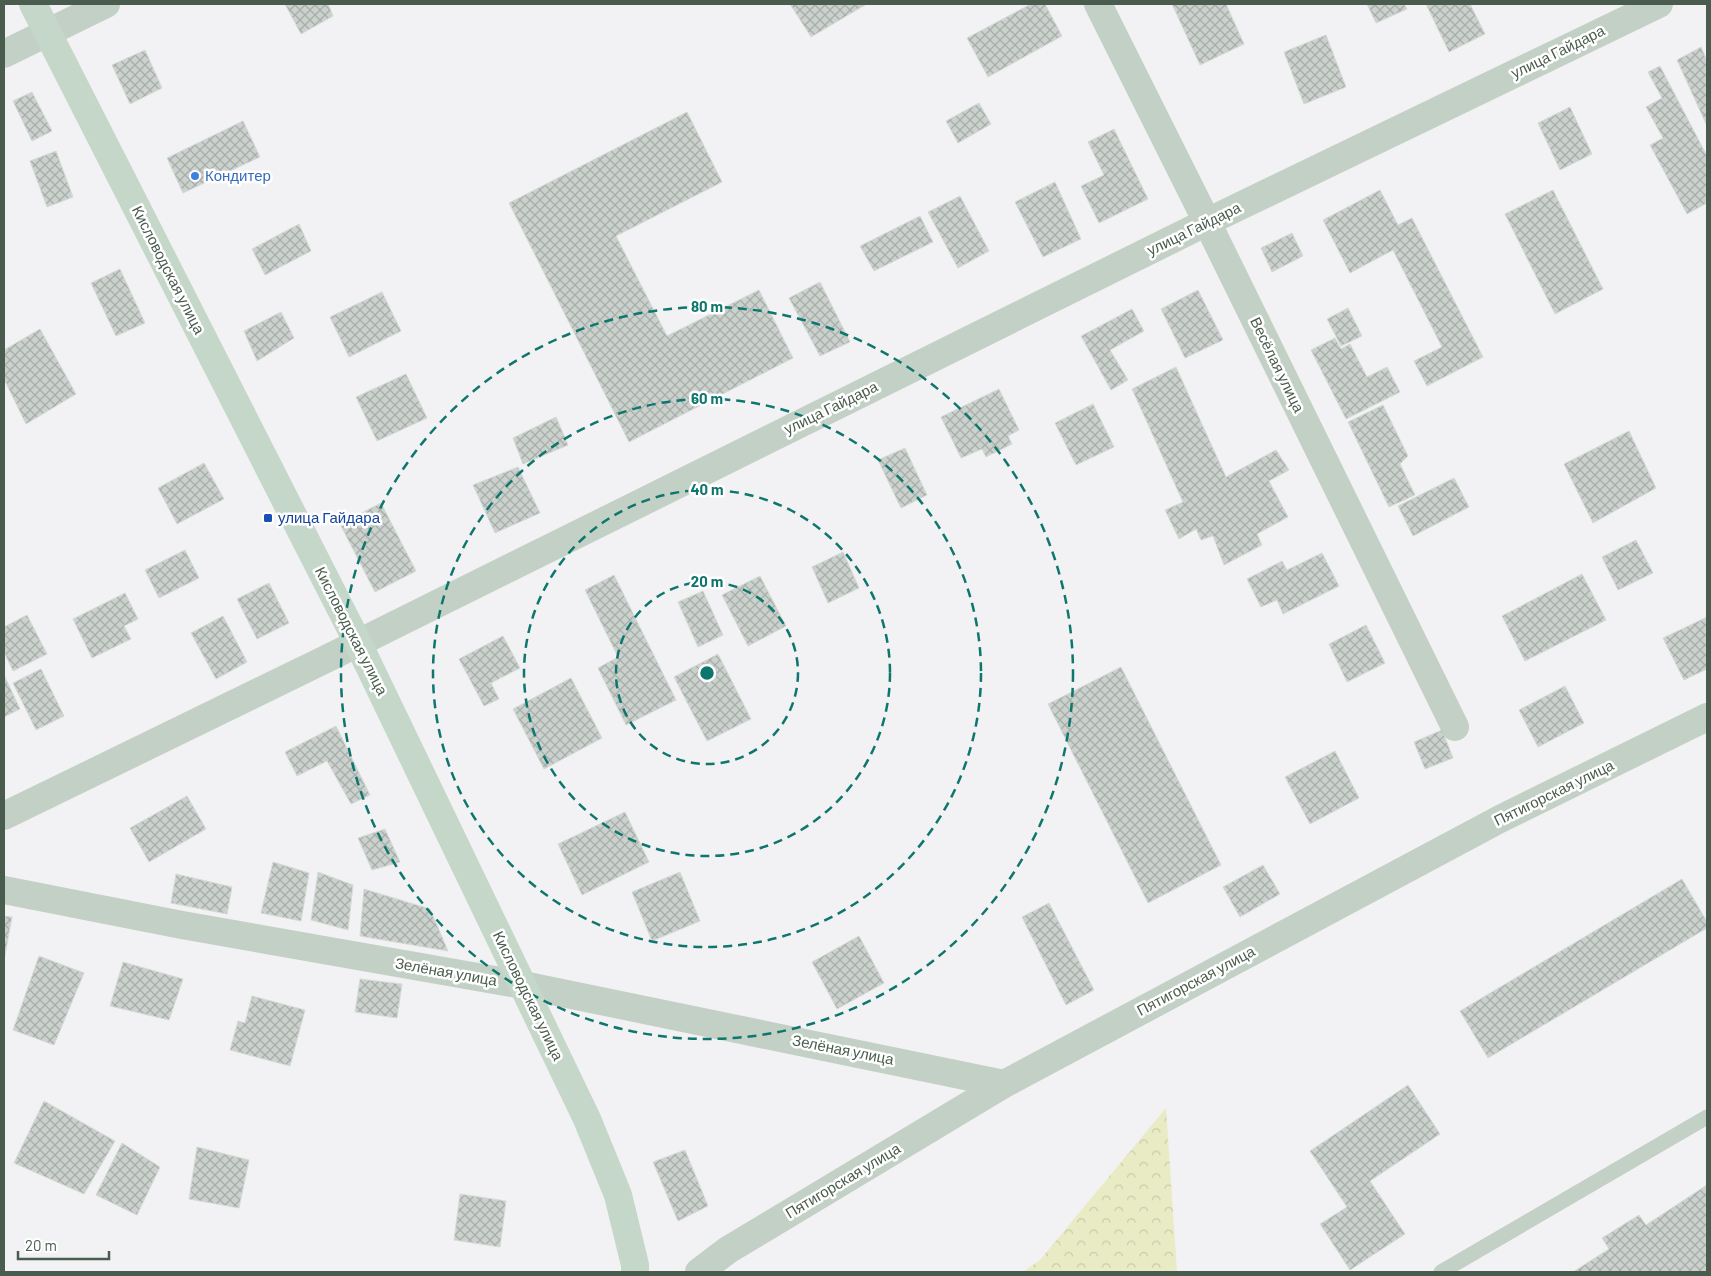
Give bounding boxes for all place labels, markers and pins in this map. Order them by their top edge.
place label: Кондитер [205,166,271,184]
marker: Кондитер [189,170,201,182]
place label: улица Гайдара [278,508,381,526]
marker: улица Гайдара [262,512,274,524]
centre of rings [698,664,716,682]

